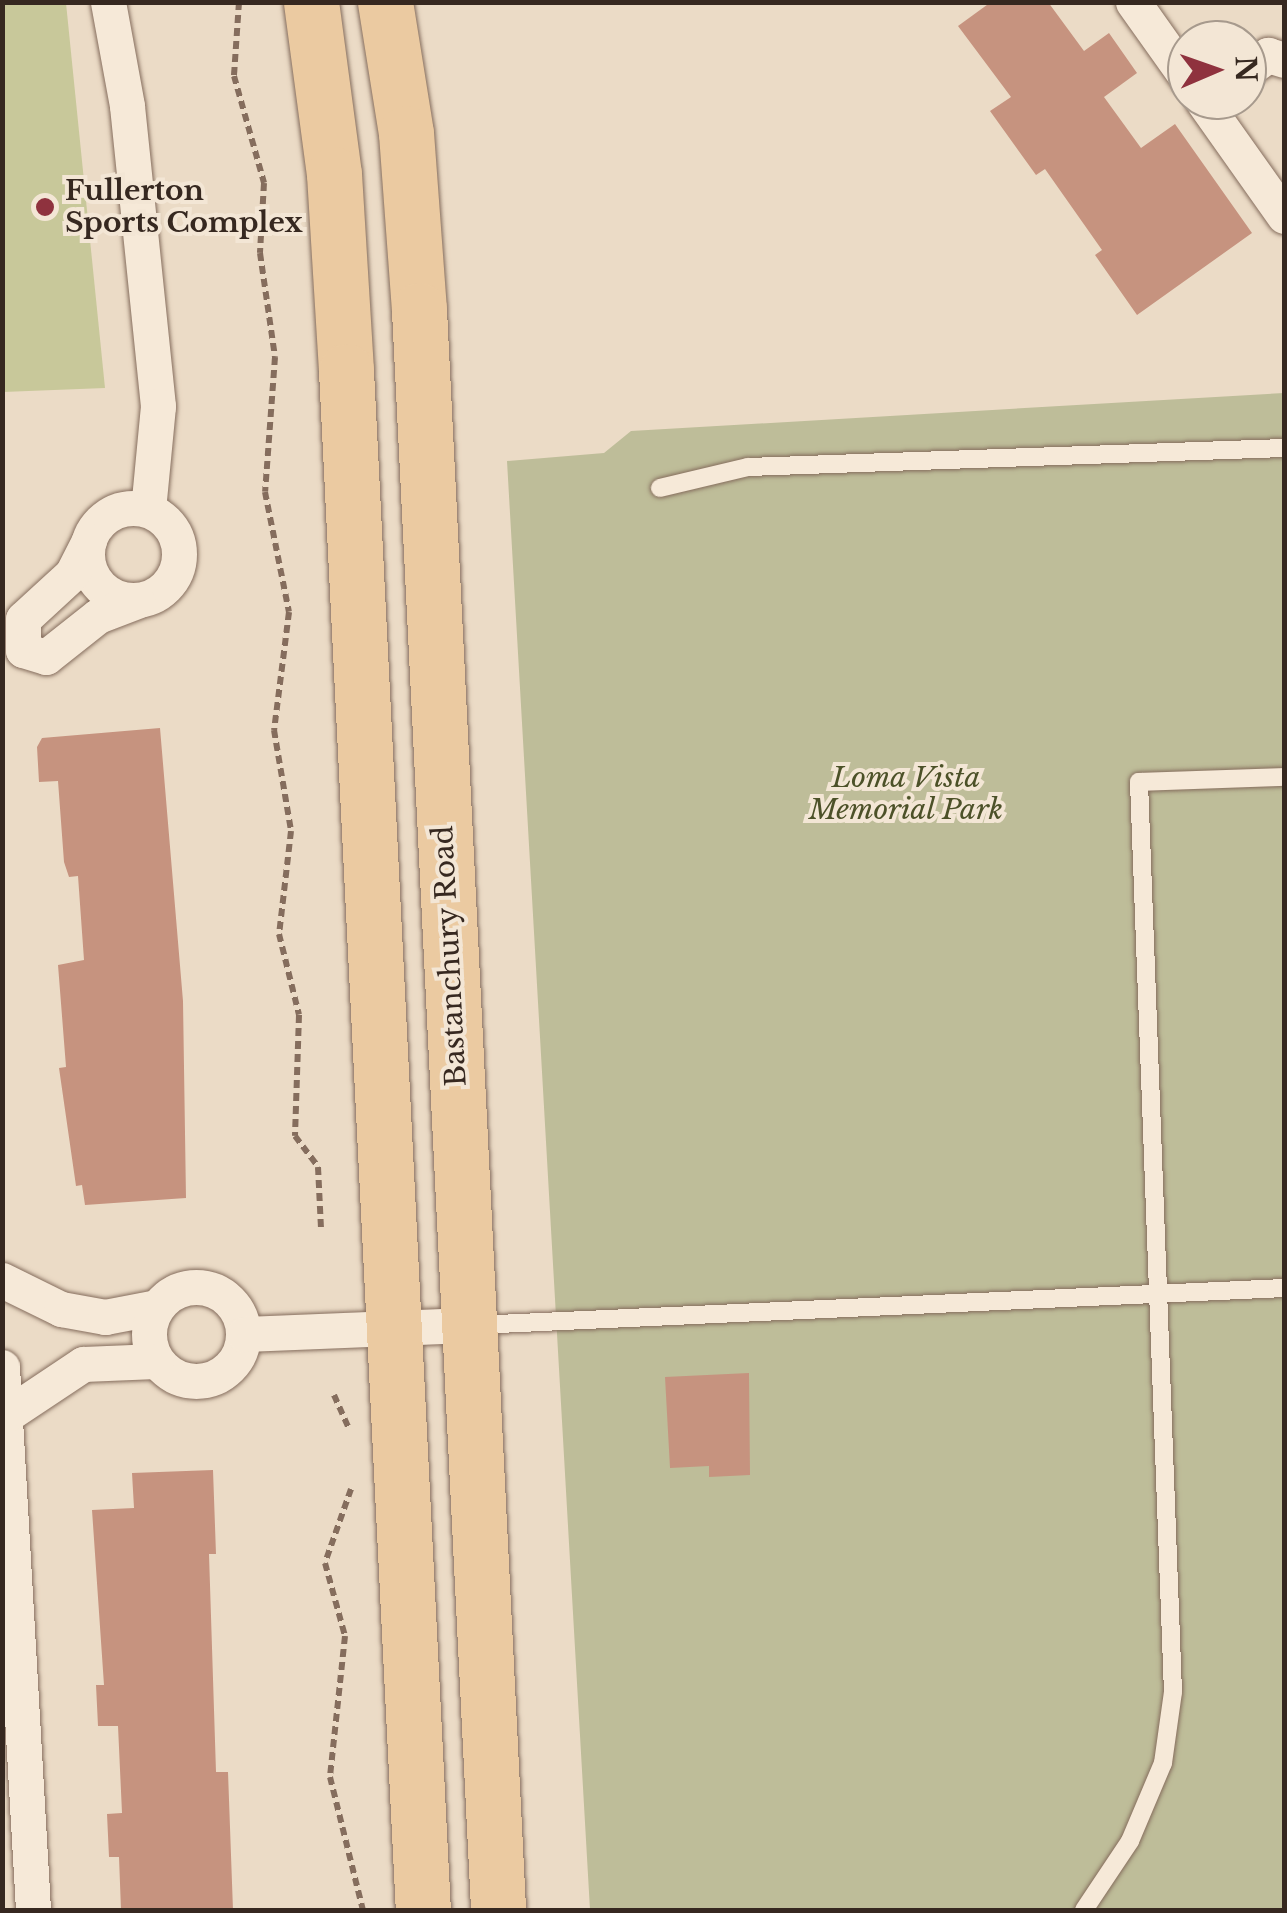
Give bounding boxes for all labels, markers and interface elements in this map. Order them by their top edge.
north arrow [1167,20,1267,120]
text: N [1228,55,1263,83]
place label: Fullerton Sports Complex [65,174,303,240]
marker: Fullerton Sports Complex [34,196,56,218]
park label: Loma Vista Memorial Park [808,761,1004,827]
street label: Bastanchury Road [426,824,474,1088]

